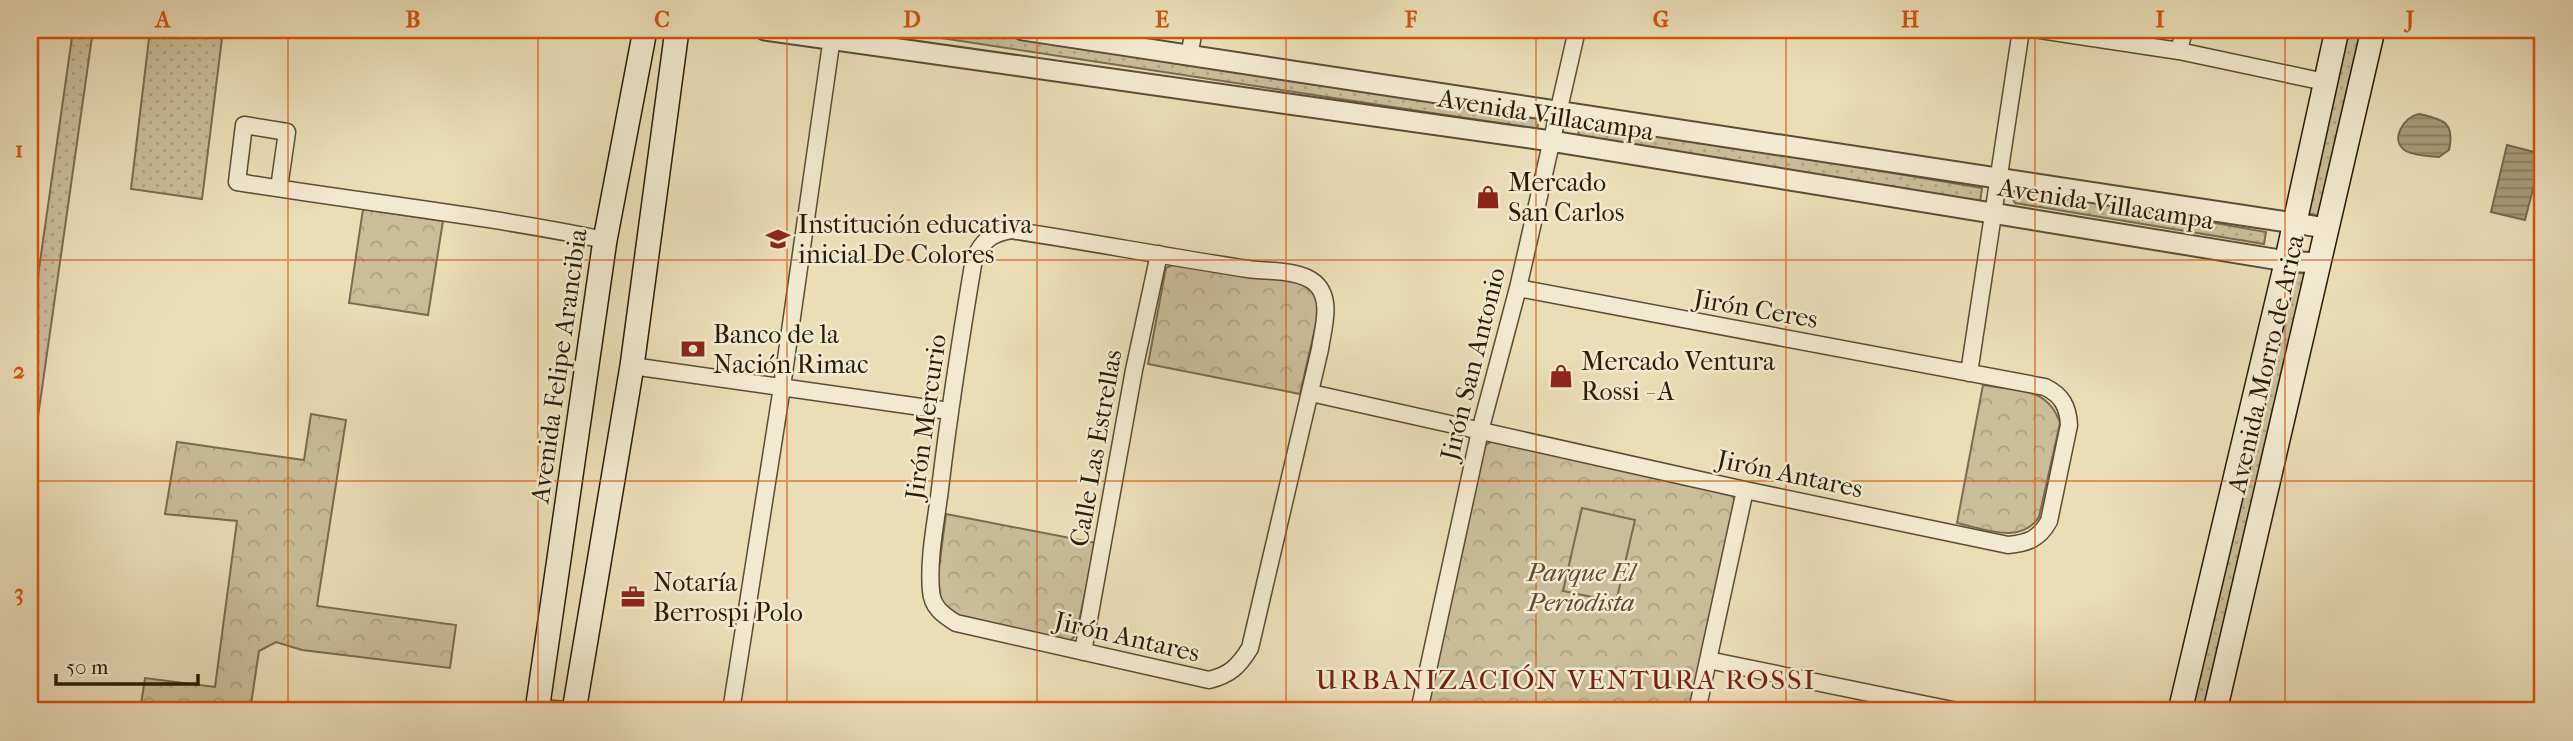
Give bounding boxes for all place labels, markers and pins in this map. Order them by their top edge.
place label: Mercado San Carlos [1508,167,1624,228]
shop icon: Mercado San Carlos [1474,183,1502,211]
place label: Institución educativa inicial De Colores [798,209,1033,270]
school or university icon: Institución educativa inicial De Colores [764,225,792,253]
place label: Banco de la Nación Rimac [713,319,868,380]
bank icon: Banco de la Nación Rimac [679,335,707,363]
place label: Mercado Ventura Rossi - A [1581,346,1776,407]
shop icon: Mercado Ventura Rossi - A [1547,362,1575,390]
place label: Notaría Berrospi Polo [653,567,803,628]
office icon: Notaría Berrospi Polo [619,583,647,611]

